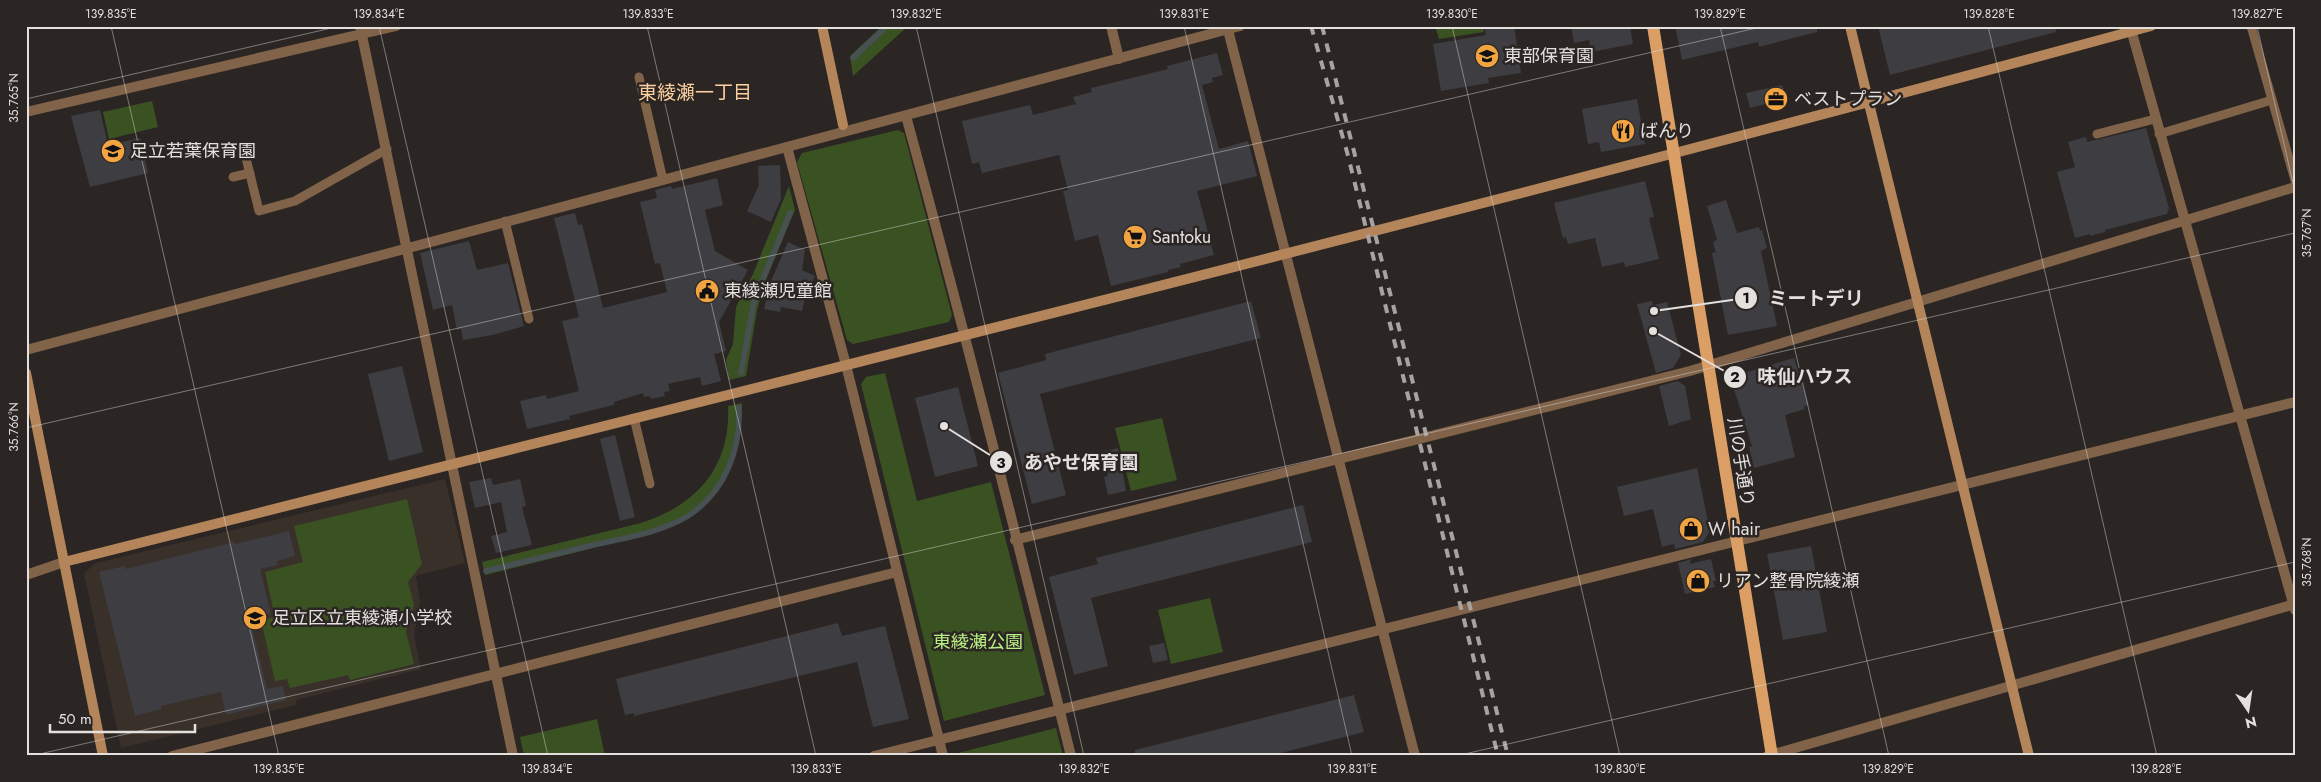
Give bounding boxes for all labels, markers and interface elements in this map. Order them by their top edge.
text: 139.835°E [85,5,137,23]
text: 139.834°E [353,5,405,23]
text: 139.833°E [622,5,674,23]
text: 139.832°E [890,5,942,23]
text: 139.831°E [1159,5,1209,23]
text: 139.830°E [1426,5,1478,23]
text: 139.829°E [1694,5,1746,23]
text: 139.828°E [1963,5,2015,23]
text: 139.827°E [2231,5,2283,23]
school or university icon: 東部保育園 [1474,43,1500,69]
place label: 東部保育園 [1504,43,1594,69]
text: 35.765°N [5,73,23,123]
district label: 東綾瀬一丁目 [638,79,752,106]
office icon: ベストプラン [1763,86,1789,112]
place label: ベストプラン [1794,86,1902,112]
restaurant icon: ばんり [1610,118,1636,144]
place label: ばんり [1640,118,1694,144]
school or university icon: 足立若葉保育園 [100,138,126,164]
place label: 足立若葉保育園 [130,138,256,164]
text: 35.767°N [2298,208,2316,258]
supermarket icon: Santoku [1122,224,1148,250]
place label: Santoku [1152,224,1211,250]
public building icon: 東綾瀬児童館 [694,278,720,304]
place label: 東綾瀬児童館 [724,278,832,304]
callout: ミートデリ [1734,281,1874,315]
text: ミートデリ [1768,285,1864,312]
text: 1 [1742,287,1750,309]
callout: 味仙ハウス [1723,360,1863,394]
text: 味仙ハウス [1757,363,1853,390]
text: 2 [1730,366,1740,388]
text: 35.766°N [5,402,23,452]
street label: 川の手通り [1721,416,1761,508]
callout: あやせ保育園 [989,445,1148,479]
text: あやせ保育園 [1024,449,1138,476]
text: 3 [996,452,1006,474]
shop icon: W hair [1678,516,1704,542]
place label: W hair [1708,516,1761,542]
text: 35.768°N [2298,537,2316,587]
shop icon: リアン整骨院綾瀬 [1685,568,1711,594]
place label: リアン整骨院綾瀬 [1716,568,1859,594]
school or university icon: 足立区立東綾瀬小学校 [242,605,268,631]
place label: 足立区立東綾瀬小学校 [272,605,452,631]
park label: 東綾瀬公園 [933,629,1023,655]
north arrow [2224,684,2274,734]
scale bar [50,702,195,734]
text: 50 m [58,708,92,730]
text: N [2243,712,2259,734]
text: 139.835°E [253,760,305,778]
text: 139.834°E [521,760,573,778]
text: 139.833°E [790,760,842,778]
text: 139.832°E [1058,760,1110,778]
text: 139.831°E [1327,760,1377,778]
text: 139.830°E [1594,760,1646,778]
text: 139.829°E [1862,760,1914,778]
text: 139.828°E [2130,760,2182,778]

